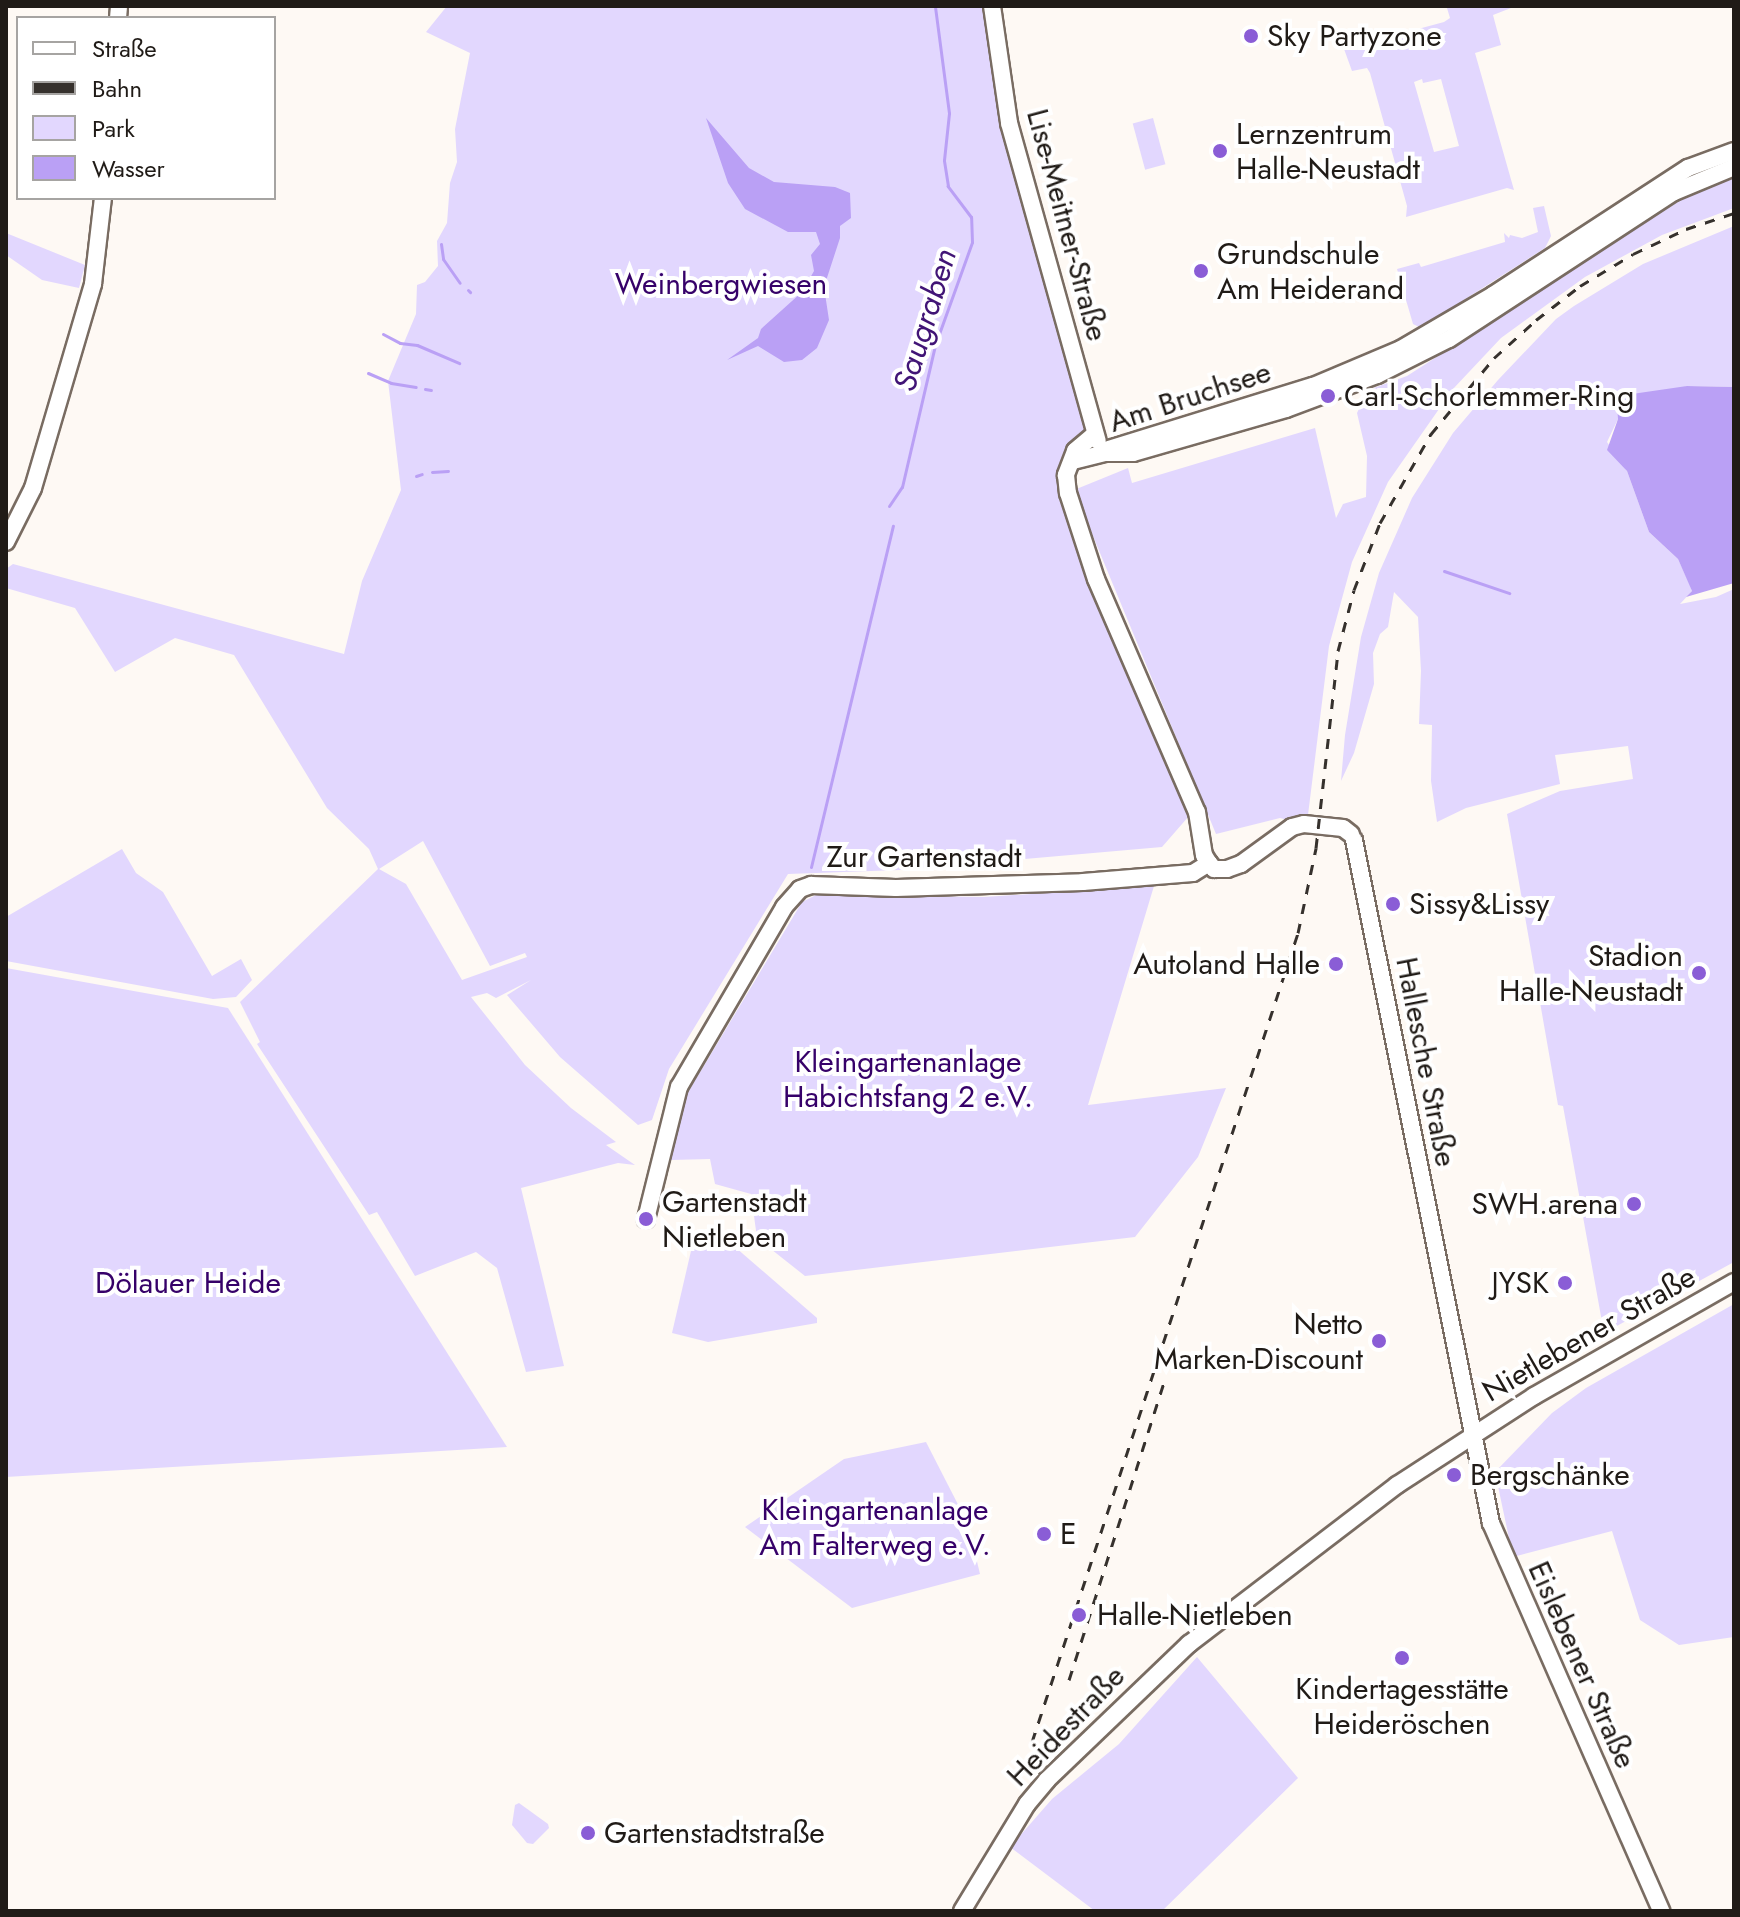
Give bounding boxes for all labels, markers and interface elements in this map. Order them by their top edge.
legend [16,16,276,200]
place label: Sky Partyzone [1267,18,1442,54]
marker: Sky Partyzone [1242,27,1260,45]
text: Straße [92,31,157,66]
text: Bahn [92,71,142,106]
street label: Lise-Meitner-Straße [1019,105,1115,345]
text: Park [92,111,135,146]
place label: Lernzentrum Halle-Neustadt [1236,116,1420,186]
marker: Lernzentrum Halle-Neustadt [1211,142,1229,160]
text: Wasser [92,151,165,186]
place label: Grundschule Am Heiderand [1217,236,1404,306]
water label: Saugraben [885,244,965,396]
marker: Grundschule Am Heiderand [1192,262,1210,280]
park label: Weinbergwiesen [615,266,827,302]
street label: Am Bruchsee [1105,354,1275,440]
place label: Carl-Schorlemmer-Ring [1344,378,1634,414]
marker: Carl-Schorlemmer-Ring [1319,387,1337,405]
street label: Zur Gartenstadt [827,839,1021,875]
place label: Sissy&Lissy [1409,886,1549,922]
marker: Sissy&Lissy [1384,895,1402,913]
place label: Stadion Halle-Neustadt [1499,938,1683,1008]
place label: Autoland Halle [1133,946,1320,982]
street label: Hallesche Straße [1388,954,1464,1170]
marker: Autoland Halle [1327,955,1345,973]
marker: Stadion Halle-Neustadt [1690,964,1708,982]
park label: Kleingartenanlage Habichtsfang 2 e.V. [783,1044,1033,1114]
place label: Gartenstadt Nietleben [662,1184,806,1254]
place label: SWH.arena [1472,1186,1618,1222]
marker: SWH.arena [1625,1195,1643,1213]
marker: Gartenstadt Nietleben [637,1210,655,1228]
street label: Nietlebener Straße [1476,1258,1702,1410]
park label: Dölauer Heide [95,1265,281,1301]
place label: JYSK [1492,1265,1549,1301]
marker: JYSK [1556,1274,1574,1292]
place label: Netto Marken-Discount [1154,1306,1363,1376]
marker: Netto Marken-Discount [1370,1332,1388,1350]
place label: Bergschänke [1470,1457,1630,1493]
marker: Bergschänke [1445,1466,1463,1484]
park label: Kleingartenanlage Am Falterweg e.V. [759,1492,991,1562]
place label: E [1060,1516,1076,1552]
marker: E [1035,1525,1053,1543]
street label: Eislebener Straße [1520,1556,1644,1774]
place label: Halle-Nietleben [1097,1597,1293,1633]
marker: Halle-Nietleben [1068,1604,1090,1626]
marker: Kindertagesstätte Heideröschen [1393,1649,1411,1667]
street label: Heidestraße [1000,1658,1132,1794]
place label: Kindertagesstätte Heideröschen [1295,1671,1509,1742]
place label: Gartenstadtstraße [604,1815,825,1851]
marker: Gartenstadtstraße [579,1824,597,1842]

